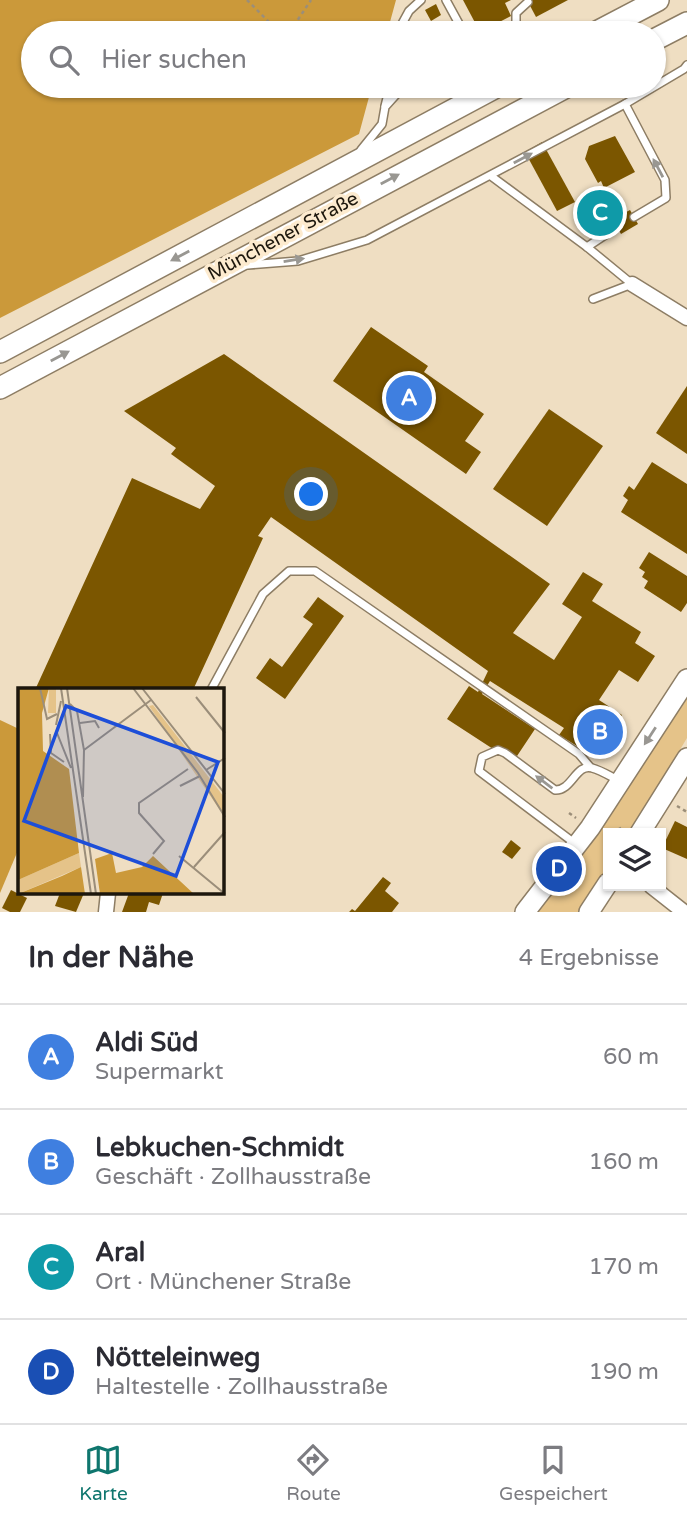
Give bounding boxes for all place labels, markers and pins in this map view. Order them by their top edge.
pin: C [577,187,623,239]
pin: A [386,372,432,424]
pin: B [577,706,623,758]
pin: D [536,843,582,895]

